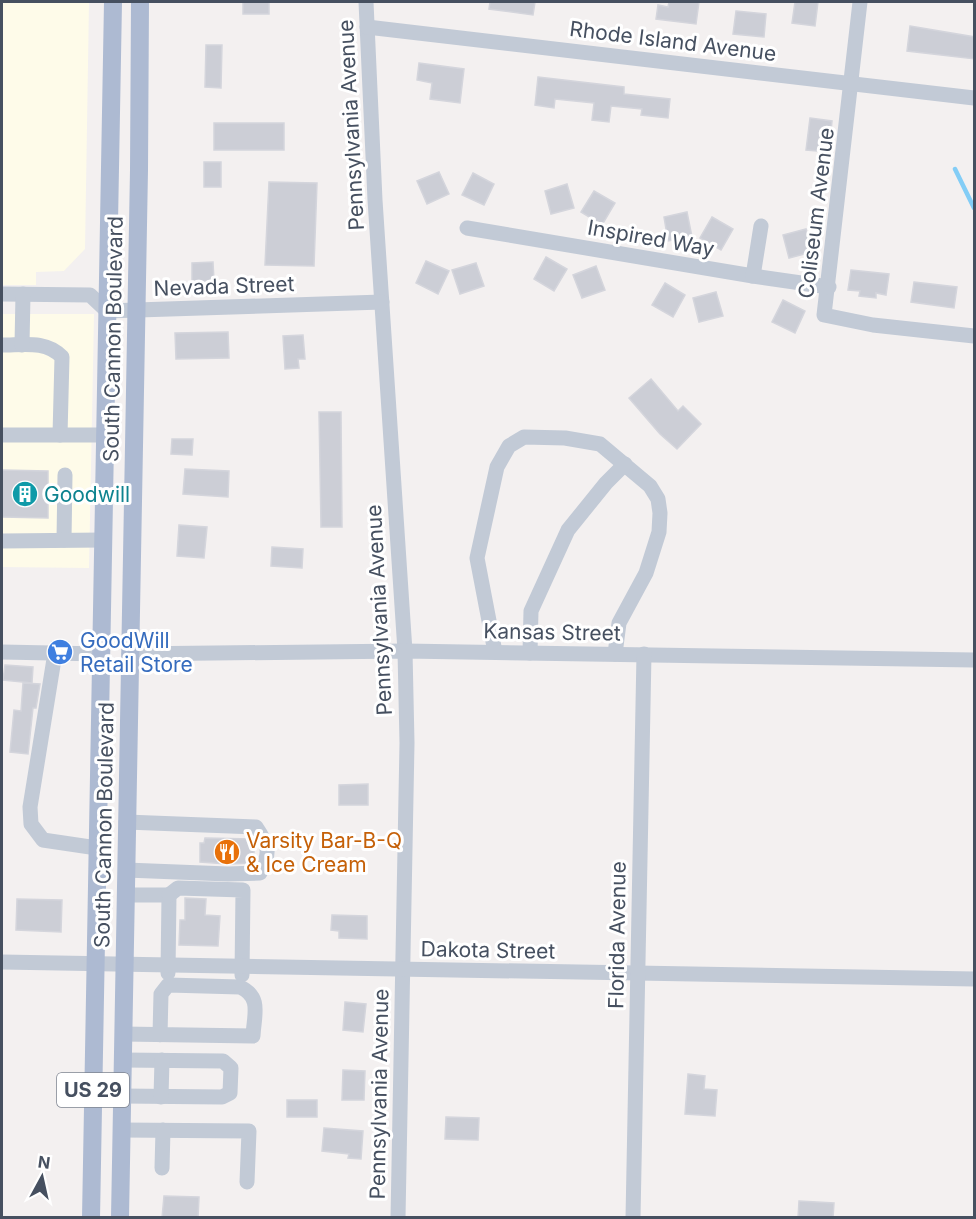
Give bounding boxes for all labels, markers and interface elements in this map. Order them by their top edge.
street label: Rhode Island Avenue [568,16,778,66]
street label: Pennsylvania Avenue [333,19,369,231]
street label: Coliseum Avenue [793,126,839,300]
street label: Inspired Way [586,215,717,262]
street label: South Cannon Boulevard [98,216,128,462]
street label: Nevada Street [153,271,295,301]
building icon: Goodwill [10,479,40,509]
place label: Goodwill [44,482,130,507]
street label: Pennsylvania Avenue [361,504,397,716]
street label: Kansas Street [483,618,621,646]
place label: GoodWill Retail Store [80,628,193,677]
supermarket icon: GoodWill Retail Store [45,637,75,667]
street label: South Cannon Boulevard [89,702,119,948]
place label: Varsity Bar-B-Q & Ice Cream [246,828,402,877]
restaurant icon: Varsity Bar-B-Q & Ice Cream [212,837,242,867]
street label: Florida Avenue [603,861,631,1009]
street label: Dakota Street [421,936,556,964]
street label: Pennsylvania Avenue [365,988,393,1200]
road number: US 29 [57,1073,129,1107]
north arrow [12,1147,72,1207]
text: N [37,1151,52,1173]

